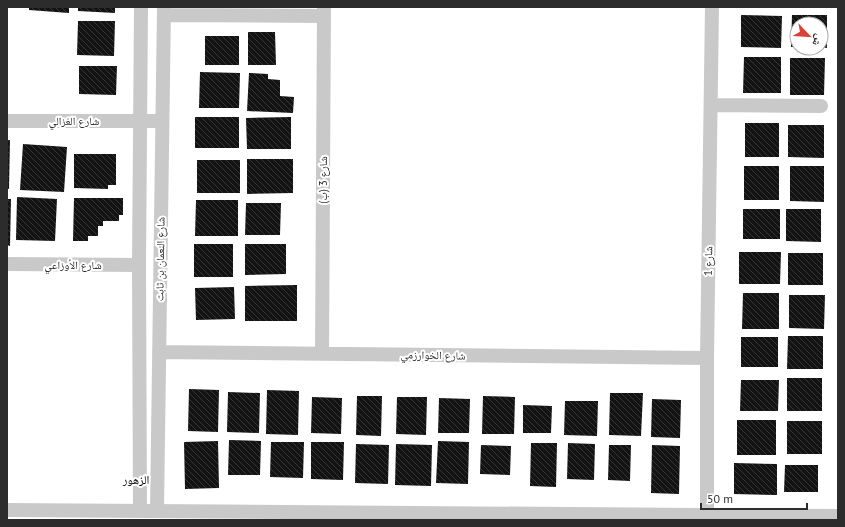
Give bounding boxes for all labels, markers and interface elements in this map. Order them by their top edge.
north arrow [789,16,829,56]
text: ش [808,32,827,49]
street label: شارع الغزالي [49,114,99,130]
street label: شارع 3 (ب) [316,156,330,204]
street label: شارع النعمان بن ثابت [152,217,168,301]
street label: شارع 1 [701,246,715,276]
street label: شارع الأوزاعي [44,258,102,274]
street label: شارع الخوارزمي [400,347,466,364]
district label: الزهور [122,472,149,487]
scale bar [701,485,807,511]
text: 50 m [707,491,733,506]

